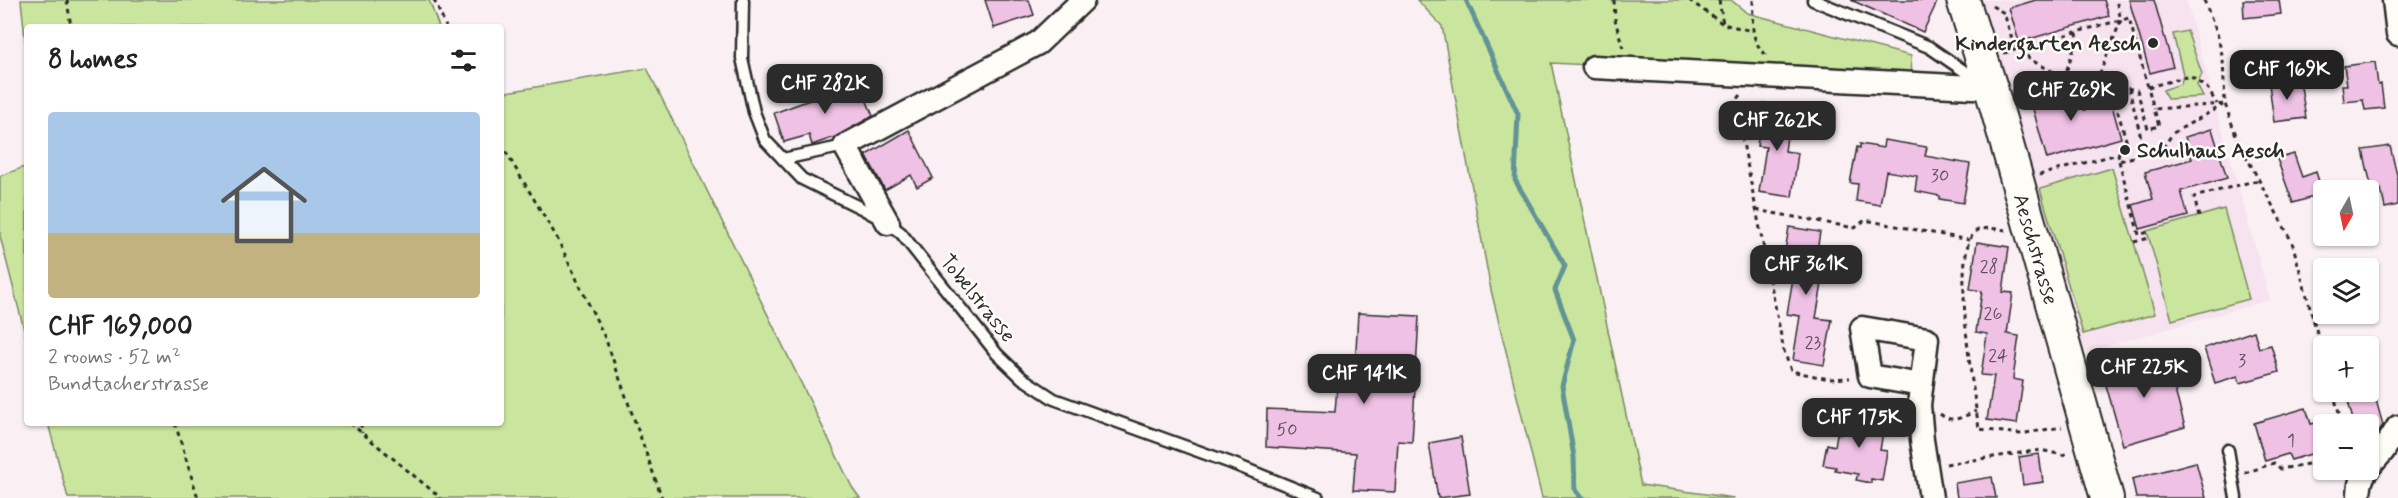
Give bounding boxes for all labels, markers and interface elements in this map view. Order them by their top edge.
place label: Kindergarten Aesch [1955,30,2141,60]
marker: Kindergarten Aesch [2146,36,2160,50]
text: 8 homes [48,43,138,77]
icon: filters [447,44,480,77]
pin: CHF 169K [2225,50,2349,101]
text: CHF 169K [2244,56,2330,83]
pin: CHF 282K [763,64,887,115]
text: CHF 282K [781,70,869,97]
pin: CHF 269K [2009,71,2133,122]
text: CHF 269K [2027,77,2115,104]
pin: CHF 262K [1715,101,1839,152]
text: CHF 262K [1733,107,1821,134]
place label: Schulhaus Aesch [2137,137,2285,165]
marker: Schulhaus Aesch [2118,143,2132,157]
icon: home [210,151,318,259]
house number: 30 [1931,164,1949,188]
north arrow [2313,180,2379,246]
map controls [2313,180,2379,480]
street label: Aeschstrasse [2006,190,2064,308]
pin: CHF 361K [1744,245,1868,296]
street label: Tobelstrasse [933,249,1021,349]
text: CHF 361K [1764,251,1848,278]
house number: 28 [1980,255,1998,279]
button: layers [2313,258,2379,324]
house number: 26 [1984,302,2002,326]
text: CHF 169,000 [48,310,193,344]
house number: 23 [1805,331,1822,355]
button: + [2313,336,2379,402]
text: 2 rooms · 52 m² [48,344,181,371]
house number: 24 [1988,344,2008,368]
pin: CHF 225K [2082,348,2206,399]
house number: 3 [2238,349,2246,373]
pin: CHF 141K [1302,354,1426,405]
text: CHF 225K [2100,354,2188,381]
text: CHF 141K [1322,360,1406,387]
text: Bundtacherstrasse [48,371,209,398]
pin: CHF 175K [1797,398,1921,449]
text: CHF 175K [1816,404,1902,431]
button: − [2313,414,2379,480]
house number: 50 [1276,418,1298,442]
house number: 1 [2287,429,2295,453]

